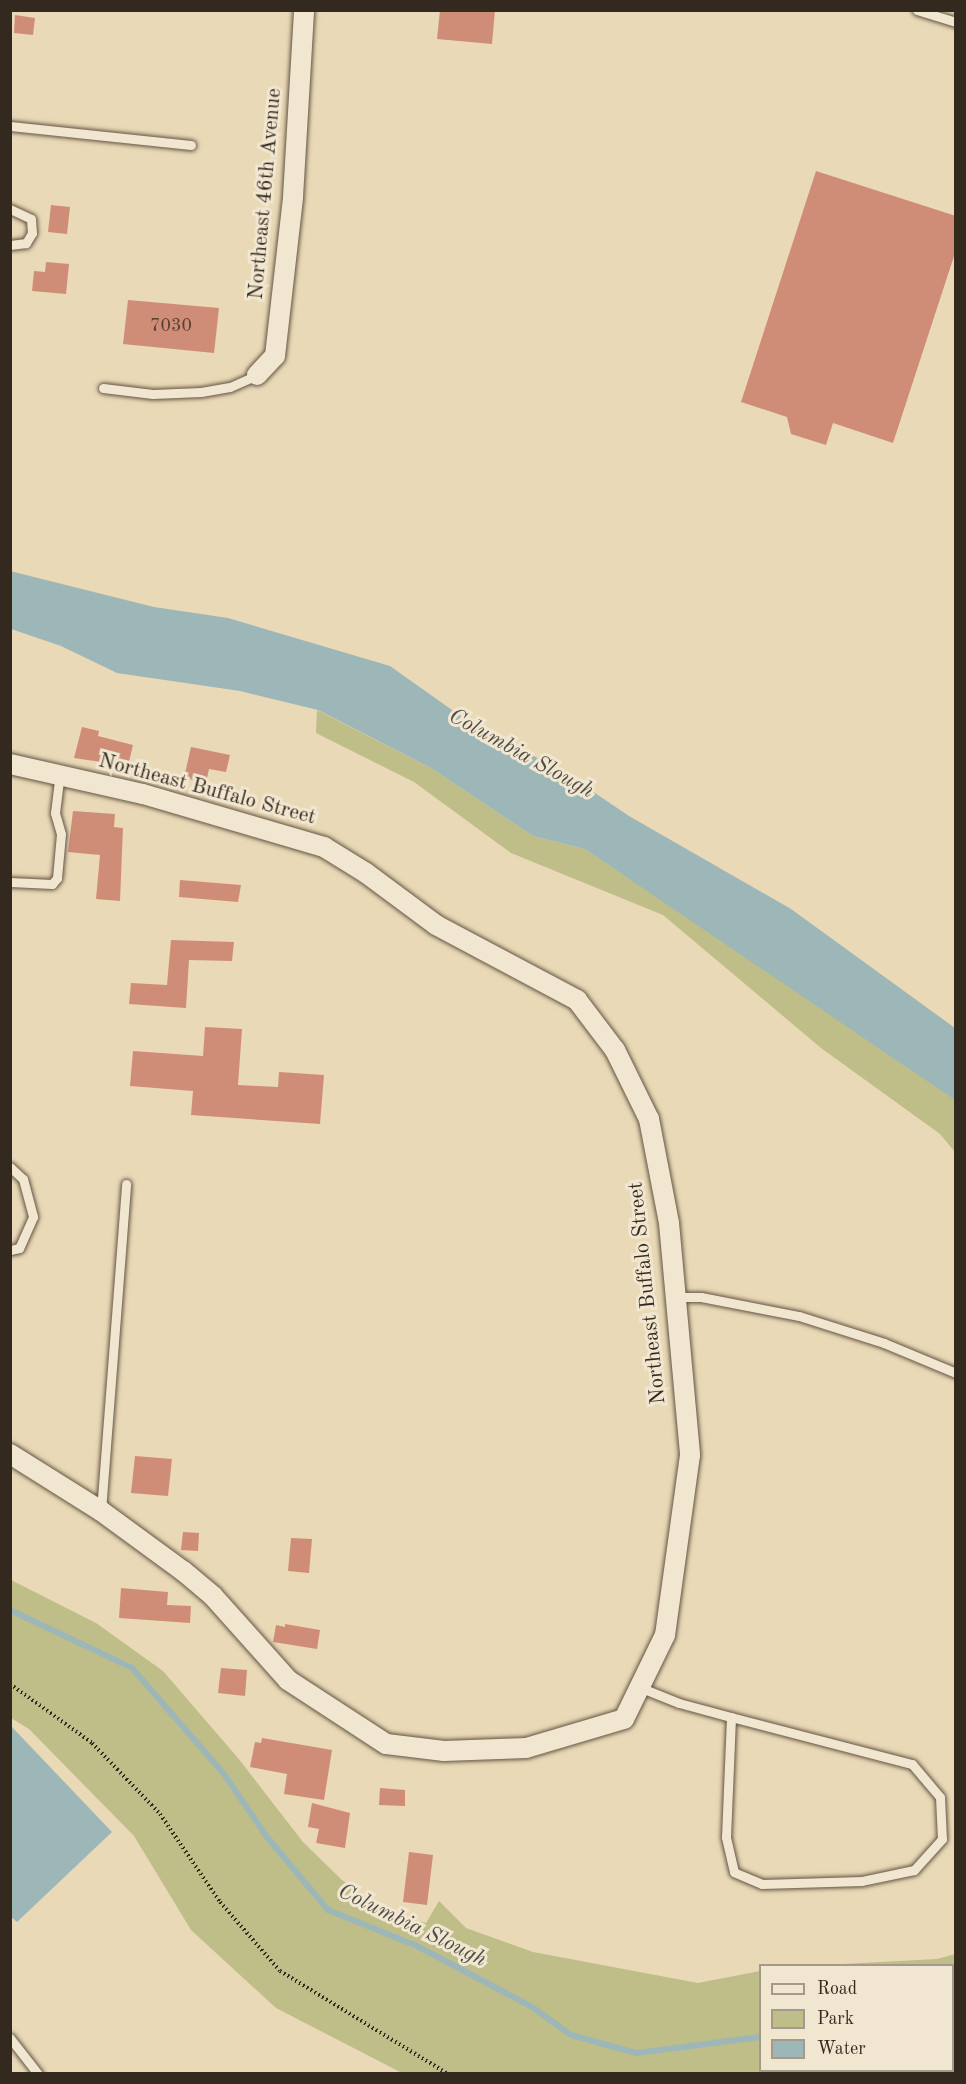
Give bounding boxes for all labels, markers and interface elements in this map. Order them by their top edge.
street label: Northeast 46th Avenue [244,87,288,301]
house number: 7030 [150,315,192,337]
water label: Columbia Slough [444,703,598,805]
street label: Northeast Buffalo Street [96,749,318,831]
street label: Northeast Buffalo Street [624,1180,672,1406]
water label: Columbia Slough [333,1879,491,1973]
legend [759,1964,954,2072]
text: Road [817,1980,857,1998]
text: Park [817,2010,854,2028]
text: Water [817,2040,866,2058]

